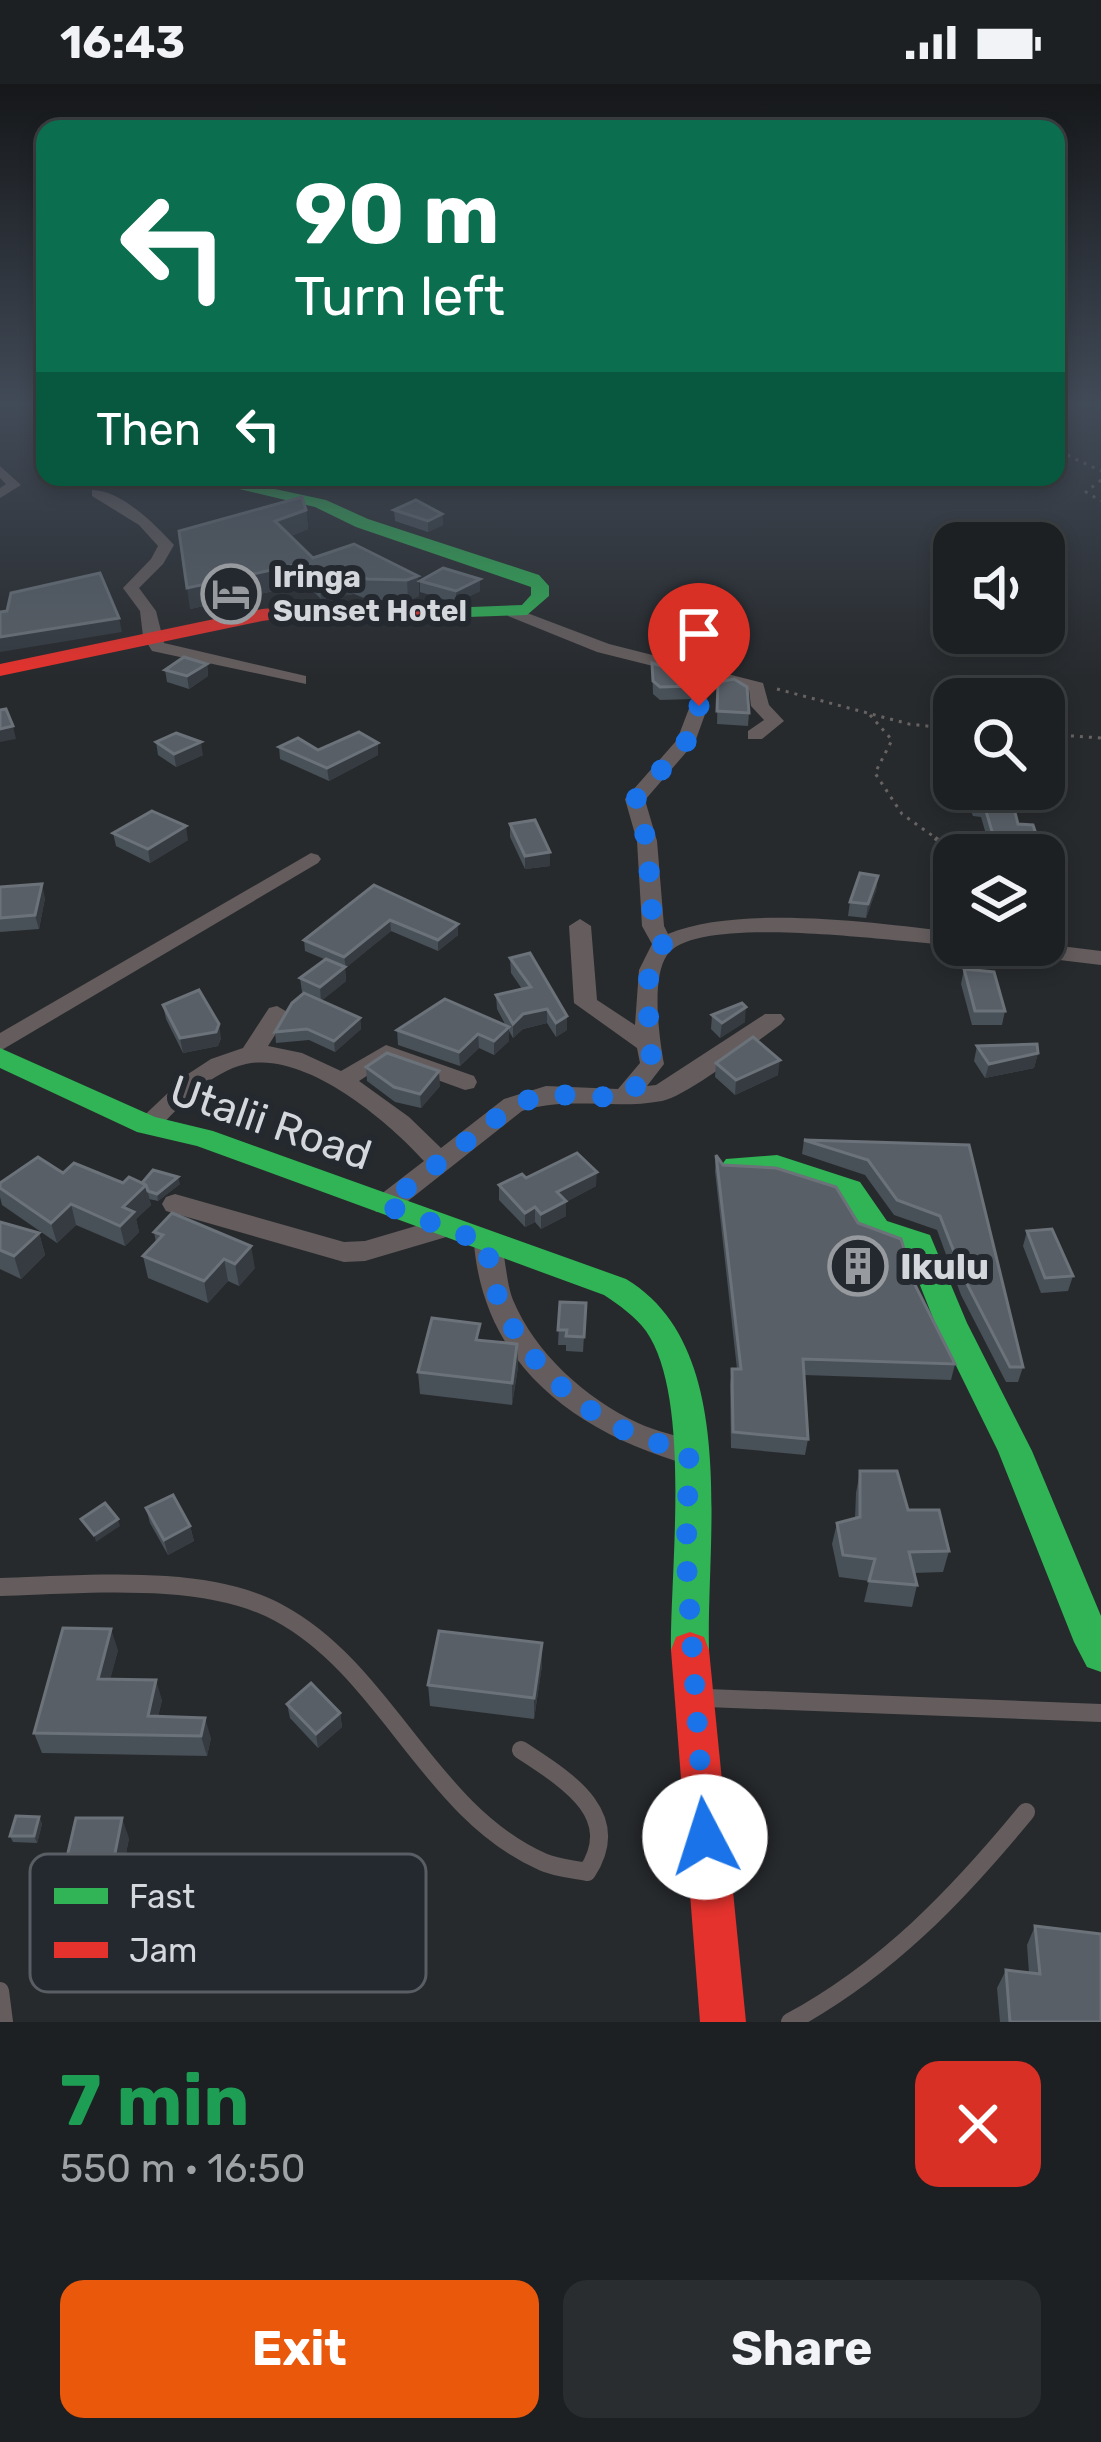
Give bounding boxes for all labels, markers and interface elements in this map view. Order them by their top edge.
text: 16:43 [60,16,185,69]
text: 90 m [294,164,500,264]
icon: left [96,168,252,324]
text: Turn left [294,265,505,329]
icon: left [225,396,291,462]
text: Then [96,403,201,456]
map controls [933,522,1065,966]
button: sound [933,522,1065,654]
place label: Iringa Sunset Hotel [273,559,467,629]
hotel icon: Iringa Sunset Hotel [200,563,262,625]
pin [648,583,750,706]
icon: arrive [666,601,732,667]
button: search [933,678,1065,810]
button: layers [933,834,1065,966]
street label: Utalii Road [164,1065,378,1181]
building icon: Ikulu [827,1235,889,1297]
place label: Ikulu [900,1245,989,1288]
position arrow [642,1774,768,1900]
legend [30,1854,426,1992]
text: Fast [129,1877,195,1916]
text: Jam [129,1931,197,1970]
text: 7 min [60,2058,249,2143]
button: close [915,2061,1041,2187]
text: 550 m · 16:50 [60,2146,305,2192]
button: Exit [60,2280,539,2418]
button: Share [563,2280,1041,2418]

